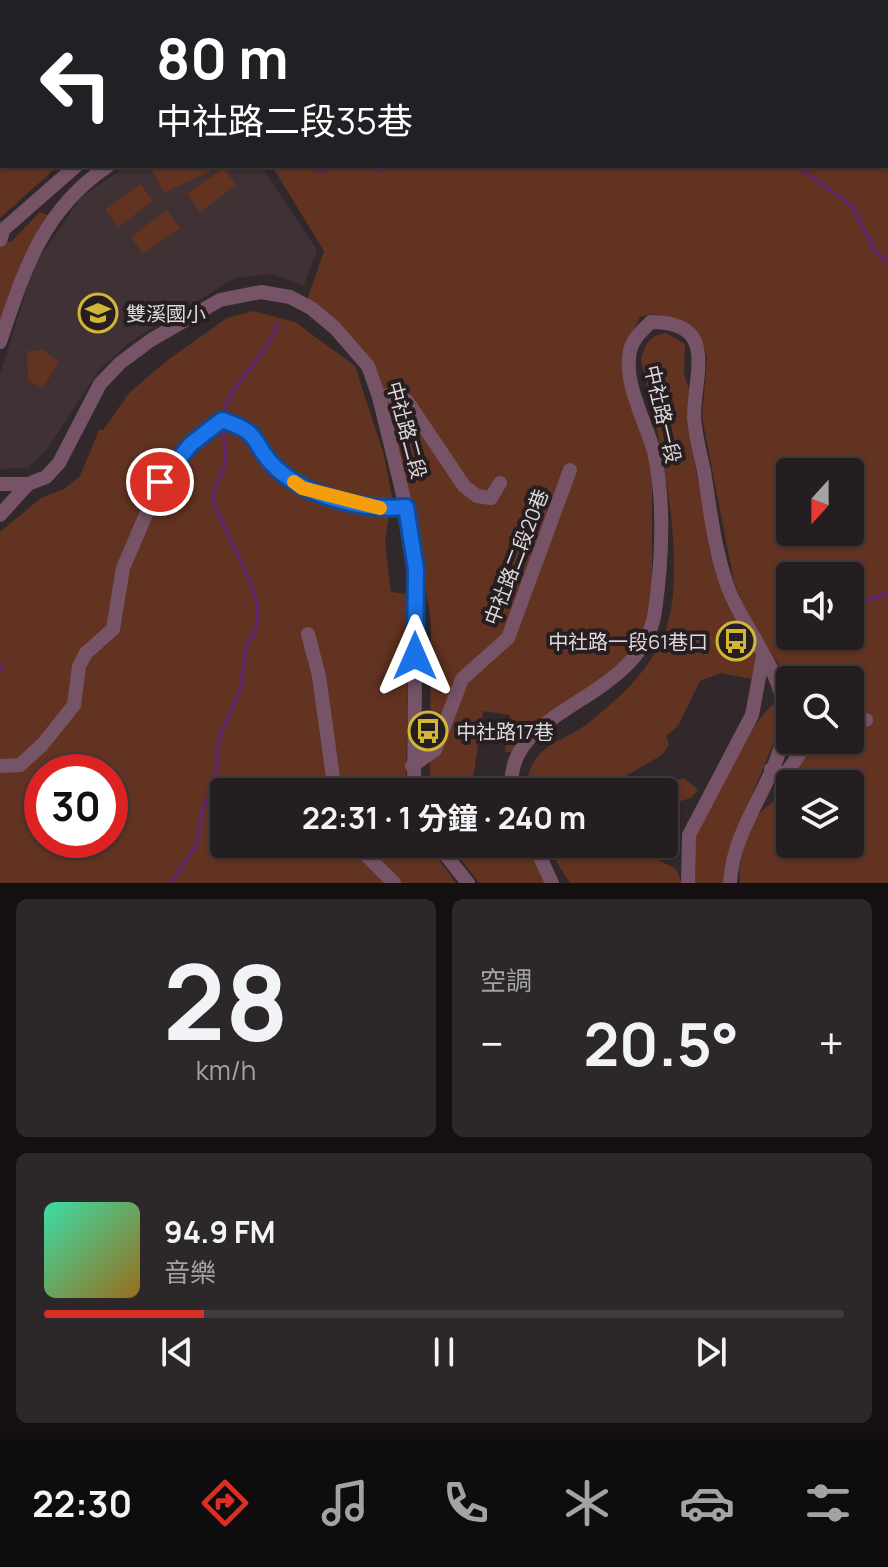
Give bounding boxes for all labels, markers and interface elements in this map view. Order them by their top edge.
text: 80 m [156,19,289,96]
icon: left [24,32,128,136]
text: 中社路二段35巷 [156,96,413,145]
school or university icon: 雙溪國小 [77,292,119,334]
place label: 雙溪國小 [126,300,206,327]
street label: 中社路一段 [639,362,687,466]
street label: 中社路二段 [381,378,433,482]
pin [126,448,194,516]
north arrow [776,458,864,546]
map controls [776,458,864,858]
icon: arrive [138,460,182,504]
street label: 中社路二段20巷 [478,485,554,629]
button: sound [776,562,864,650]
position arrow [373,614,457,698]
bus stop icon: 中社路一段61巷口 [715,620,757,662]
place label: 中社路一段61巷口 [548,628,708,655]
button: search [776,666,864,754]
bus stop icon: 中社路17巷 [407,710,449,752]
place label: 中社路17巷 [456,718,554,745]
speed limit sign: 30 [24,754,128,858]
button: layers [776,770,864,858]
text: 22:31 · 1 分鐘 · 240 m [302,797,586,838]
text: 28 [163,929,289,1071]
text: 空調 [480,962,532,998]
text: 20.5° [583,1002,739,1084]
text: − [480,1013,504,1073]
text: + [819,1013,844,1073]
text: km/h [196,1052,256,1088]
text: 94.9 FM [164,1211,275,1252]
text: 音樂 [164,1254,216,1290]
icon: previous [155,1330,199,1374]
icon: pause [422,1330,466,1374]
icon: next [689,1330,733,1374]
icon: directions [197,1475,253,1531]
icon: music [317,1475,373,1531]
icon: phone [438,1475,494,1531]
icon: climate [559,1475,615,1531]
icon: car [679,1475,735,1531]
icon: filters [800,1475,856,1531]
text: 22:30 [32,1479,132,1528]

